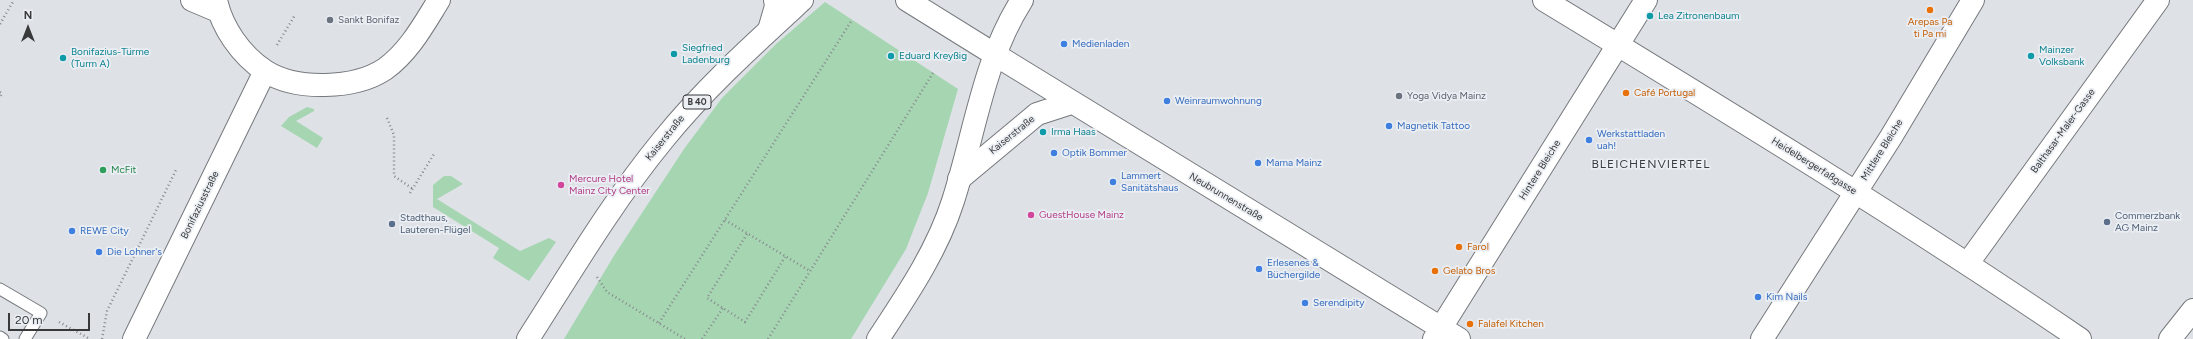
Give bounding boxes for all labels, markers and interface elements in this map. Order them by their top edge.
marker: Arepas Pa ti Pa mi [1925,5,1935,15]
north arrow [8,8,48,48]
text: N [24,9,32,22]
place label: Lea Zitronenbaum [1658,10,1740,22]
marker: Lea Zitronenbaum [1645,11,1655,21]
place label: Sankt Bonifaz [338,14,399,26]
marker: Sankt Bonifaz [325,15,335,25]
place label: Arepas Pa ti Pa mi [1908,16,1952,40]
place label: Medienladen [1072,38,1129,50]
marker: Medienladen [1059,39,1069,49]
place label: Siegfried Ladenburg [682,42,730,66]
place label: Mainzer Volksbank [2039,44,2084,68]
place label: Bonifazius-Türme (Turm A) [71,46,149,70]
marker: Siegfried Ladenburg [669,49,679,59]
place label: Eduard Kreyßig [899,50,967,62]
marker: Eduard Kreyßig [886,51,896,61]
marker: Mainzer Volksbank [2026,51,2036,61]
marker: Bonifazius-Türme (Turm A) [58,53,68,63]
street label: Balthasar-Maler-Gasse [2028,86,2098,176]
place label: Café Portugal [1634,87,1695,99]
marker: Café Portugal [1621,88,1631,98]
place label: Yoga Vidya Mainz [1407,90,1486,102]
marker: Yoga Vidya Mainz [1394,91,1404,101]
road number: B 40 [683,95,711,109]
place label: Weinraumwohnung [1175,95,1262,107]
marker: Weinraumwohnung [1162,96,1172,106]
street label: Kaiserstraße [643,113,687,163]
street label: Kaiserstraße [987,113,1037,157]
street label: Mittlere Bleiche [1858,117,1906,183]
place label: Magnetik Tattoo [1397,120,1470,132]
marker: Magnetik Tattoo [1384,121,1394,131]
place label: Irma Haas [1051,126,1096,138]
marker: Irma Haas [1038,127,1048,137]
place label: Werkstattladen uah! [1597,128,1665,152]
marker: Werkstattladen uah! [1584,135,1594,145]
street label: Heidelbergerfaßgasse [1769,135,1859,197]
street label: Hintere Bleiche [1517,138,1563,202]
place label: Optik Bommer [1062,147,1127,159]
marker: Optik Bommer [1049,148,1059,158]
place label: Mama Mainz [1266,157,1322,169]
district label: BLEICHENVIERTEL [1591,157,1711,171]
marker: Mama Mainz [1253,158,1263,168]
place label: McFit [111,164,136,176]
marker: McFit [98,165,108,175]
street label: Bonifaziusstraße [178,169,222,241]
place label: Lammert Sanitätshaus [1121,170,1178,194]
street label: Neubrunnenstraße [1187,170,1265,224]
place label: Mercure Hotel Mainz City Center [569,173,650,196]
marker: Lammert Sanitätshaus [1108,177,1118,187]
marker: Mercure Hotel Mainz City Center [556,180,566,190]
place label: GuestHouse Mainz [1039,209,1124,221]
marker: GuestHouse Mainz [1026,210,1036,220]
place label: Commerzbank AG Mainz [2115,210,2180,234]
place label: Stadthaus, Lauteren-Flügel [400,212,470,236]
marker: Commerzbank AG Mainz [2102,217,2112,227]
marker: Stadthaus, Lauteren-Flügel [387,219,397,229]
place label: REWE City [80,225,129,237]
marker: REWE City [67,226,77,236]
place label: Farol [1467,241,1489,253]
marker: Farol [1454,242,1464,252]
place label: Die Lohner's [107,246,162,258]
marker: Die Lohner's [94,247,104,257]
place label: Erlesenes & Büchergilde [1267,257,1320,280]
marker: Erlesenes & Büchergilde [1254,264,1264,274]
place label: Gelato Bros [1443,265,1495,277]
marker: Gelato Bros [1430,266,1440,276]
place label: Kim Nails [1766,291,1807,303]
marker: Kim Nails [1753,292,1763,302]
place label: Serendipity [1313,297,1364,309]
marker: Serendipity [1300,298,1310,308]
scale bar [10,305,92,331]
text: 20 m [15,313,43,327]
place label: Falafel Kitchen [1478,318,1544,330]
marker: Falafel Kitchen [1465,319,1475,329]

